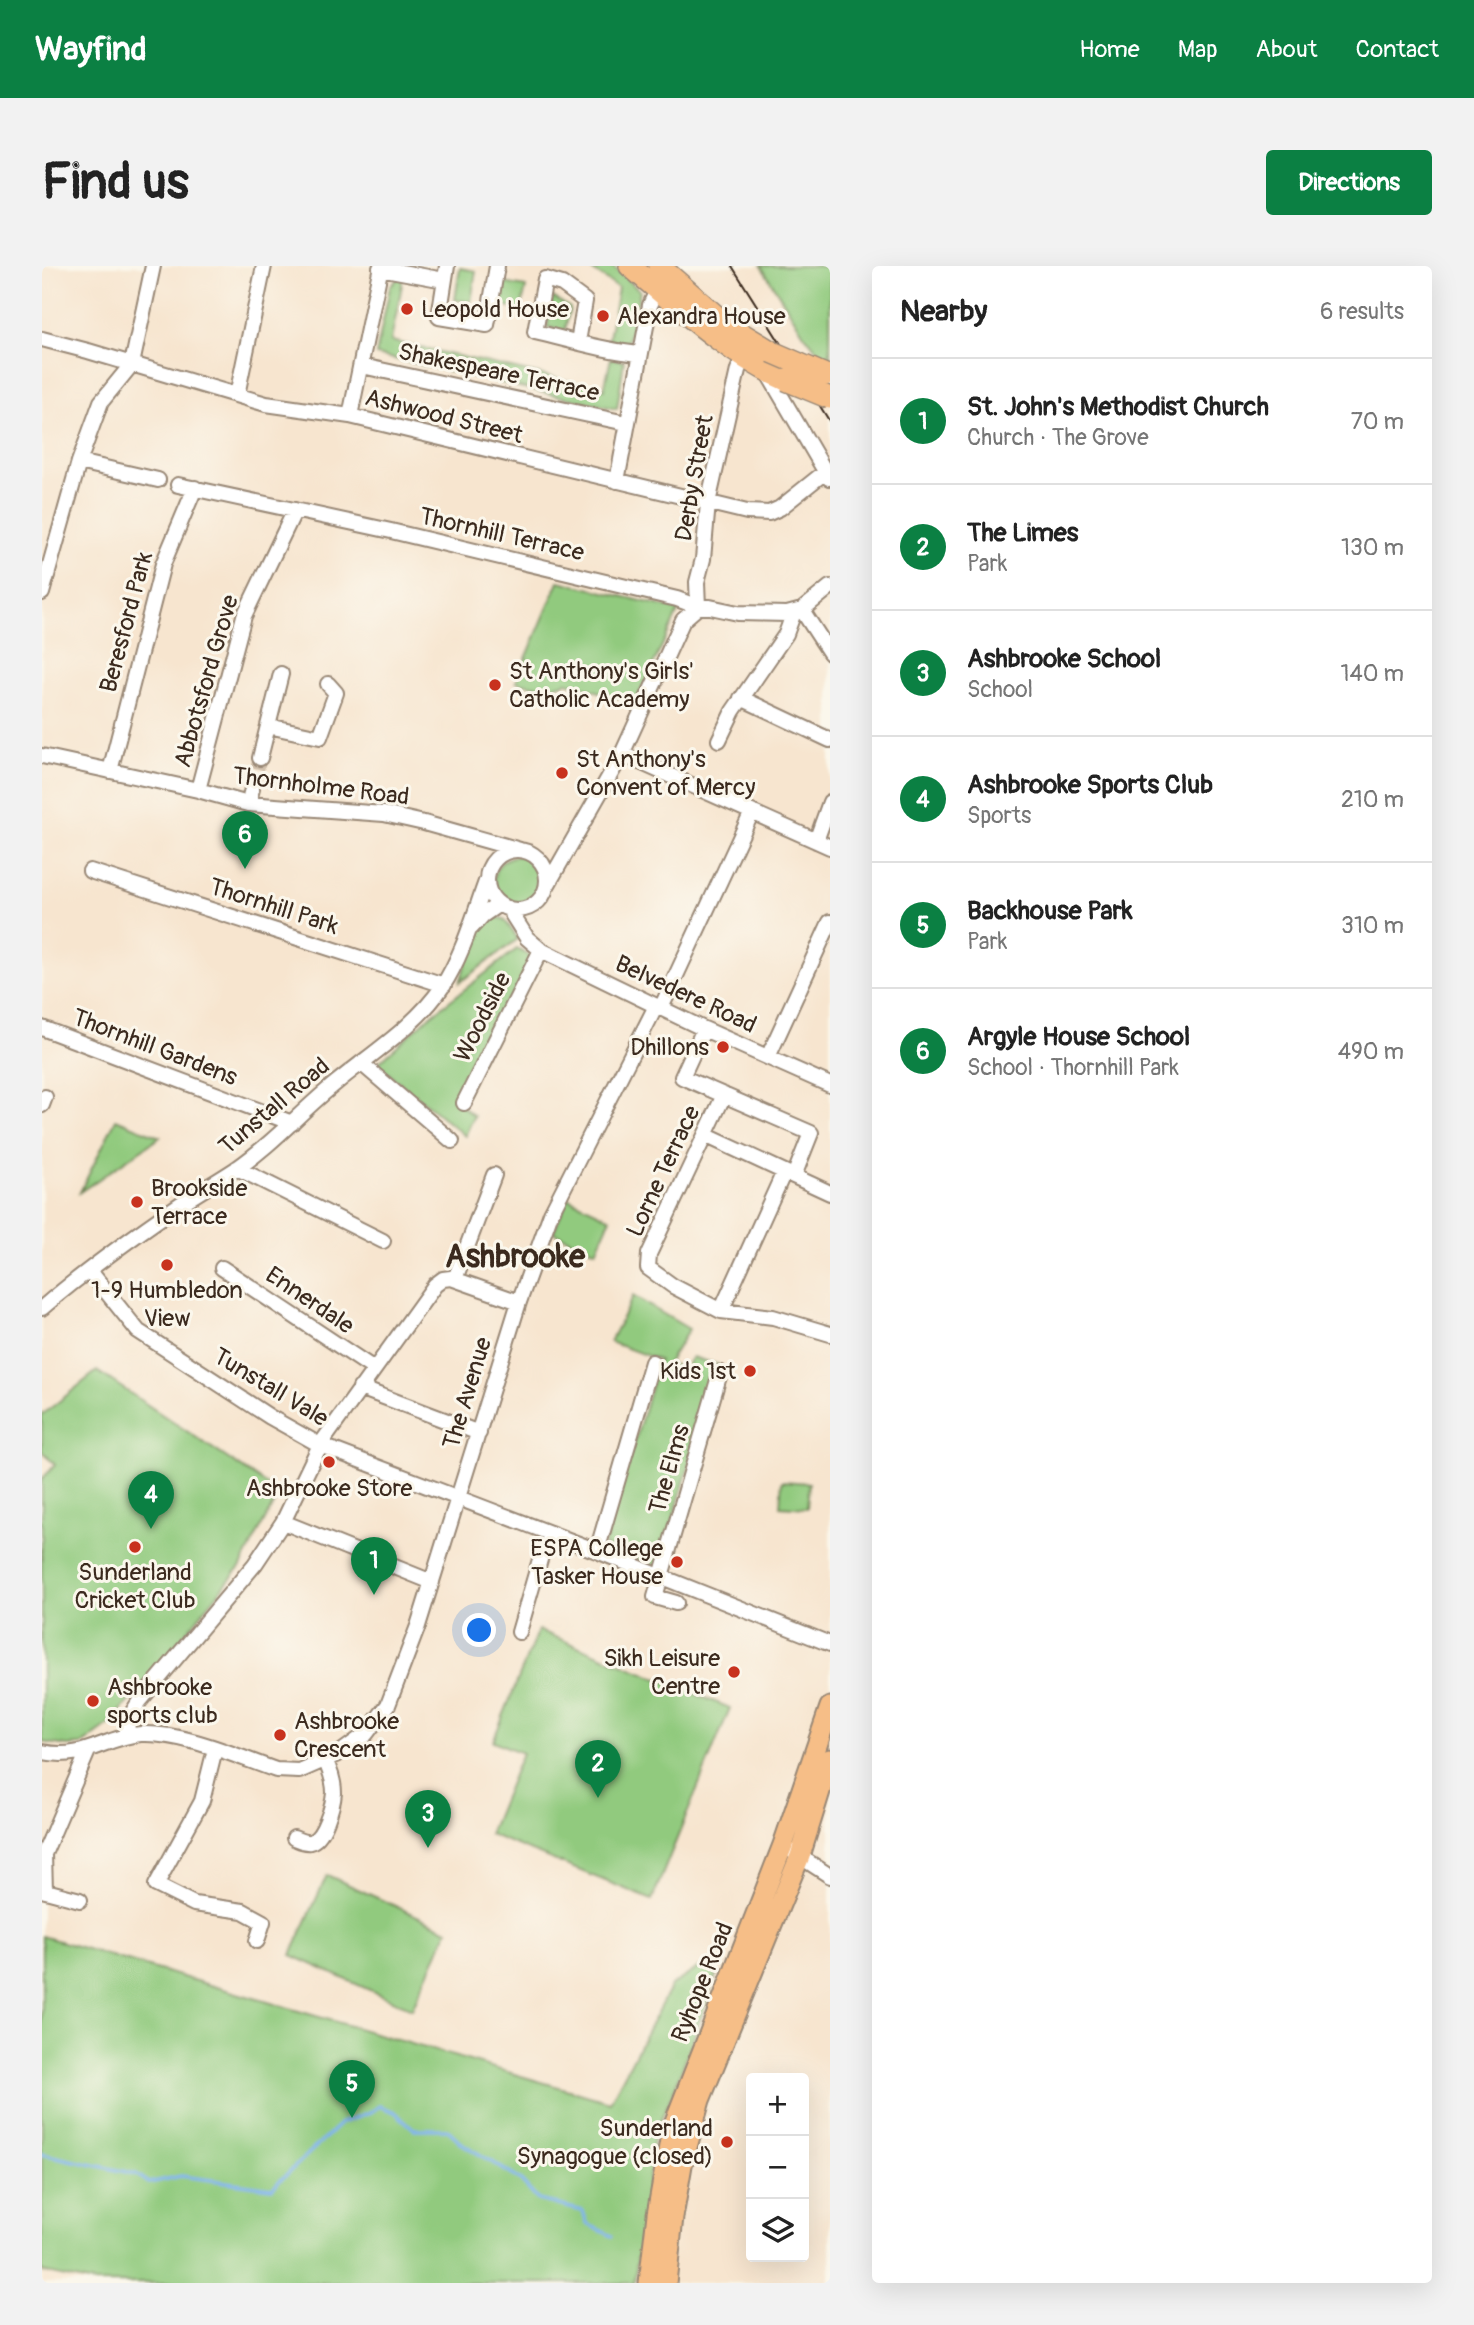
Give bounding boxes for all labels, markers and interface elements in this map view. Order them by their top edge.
text: Wayfind [35,29,147,70]
text: Home [1079,35,1140,64]
text: Map [1178,35,1218,64]
text: About [1256,35,1318,64]
text: Contact [1356,35,1439,64]
button: Directions [1266,150,1432,215]
text: Find us [42,152,189,213]
text: Nearby [900,293,987,330]
place label: Leopold House [421,295,569,324]
text: 6 results [1320,297,1404,326]
marker: Leopold House [399,301,415,317]
place label: Alexandra House [617,302,786,331]
marker: Alexandra House [595,308,611,324]
street label: Shakespeare Terrace [396,337,602,408]
street label: Ashwood Street [362,383,526,450]
text: St. John's Methodist Church [967,391,1269,423]
text: 1 [919,407,928,436]
text: 70 m [1351,407,1404,436]
street label: Derby Street [669,412,720,544]
text: Church · The Grove [967,423,1149,452]
street label: Thornhill Terrace [417,501,587,568]
text: The Limes [967,517,1078,549]
text: 2 [917,533,929,562]
text: 130 m [1341,533,1404,562]
street label: Beresford Park [94,549,159,696]
text: Park [967,549,1007,578]
street label: Abbotsford Grove [168,591,245,771]
text: Ashbrooke School [967,643,1161,675]
place label: St Anthony's Girls' Catholic Academy [509,657,694,714]
text: 3 [917,659,929,688]
text: 140 m [1341,659,1404,688]
text: School [967,675,1033,704]
marker: St Anthony's Girls' Catholic Academy [487,677,503,693]
place label: St Anthony's Convent of Mercy [576,745,755,802]
street label: Thornholme Road [231,761,411,812]
marker: St Anthony's Convent of Mercy [554,765,570,781]
text: Ashbrooke Sports Club [967,769,1213,801]
text: 4 [916,785,930,814]
text: 210 m [1341,785,1404,814]
text: Sports [967,801,1031,830]
pin: 6 [222,811,268,869]
street label: Thornhill Park [206,872,342,941]
text: Backhouse Park [967,895,1133,927]
text: 5 [917,911,929,940]
text: 310 m [1341,911,1404,940]
text: Park [967,927,1007,956]
street label: Belvedere Road [611,949,761,1040]
street label: Woodside [448,967,517,1067]
street label: Thornhill Gardens [68,1003,242,1092]
text: Argyle House School [967,1021,1190,1053]
place label: Dhillons [630,1033,709,1062]
text: 6 [916,1037,930,1066]
text: 490 m [1338,1037,1404,1066]
marker: Dhillons [715,1039,731,1055]
street label: Tunstall Road [213,1052,336,1161]
text: School · Thornhill Park [967,1053,1179,1082]
street label: Lorne Terrace [620,1101,707,1242]
place label: Brookside Terrace [151,1174,247,1231]
marker: Brookside Terrace [129,1194,145,1210]
district label: Ashbrooke [445,1237,586,1277]
marker: 1-9 Humbledon View [159,1257,175,1273]
street label: Ennerdale [260,1260,359,1340]
place label: 1-9 Humbledon View [91,1276,243,1333]
street label: The Avenue [437,1334,498,1453]
street label: Tunstall Vale [208,1342,334,1433]
place label: Kids 1st [660,1357,736,1386]
marker: Kids 1st [742,1363,758,1379]
street label: The Elms [643,1421,696,1517]
marker: Ashbrooke Store [321,1454,337,1470]
pin: 4 [128,1471,174,1529]
place label: Ashbrooke Store [246,1474,413,1503]
place label: ESPA College Tasker House [530,1534,663,1591]
pin: 1 [351,1537,397,1595]
marker: Sunderland Cricket Club [127,1539,143,1555]
marker: ESPA College Tasker House [669,1554,685,1570]
place label: Sunderland Cricket Club [75,1558,195,1615]
your location [462,1613,496,1647]
place label: Sikh Leisure Centre [603,1644,720,1701]
marker: Sikh Leisure Centre [726,1664,742,1680]
place label: Ashbrooke sports club [107,1673,218,1730]
marker: Ashbrooke sports club [85,1693,101,1709]
place label: Ashbrooke Crescent [294,1707,399,1764]
marker: Ashbrooke Crescent [272,1727,288,1743]
pin: 2 [575,1740,621,1798]
pin: 3 [405,1790,451,1848]
street label: Ryhope Road [665,1918,740,2046]
pin: 5 [329,2060,375,2118]
map controls [746,2073,809,2262]
button: + [746,2073,809,2136]
place label: Sunderland Synagogue (closed) [517,2114,713,2171]
marker: Sunderland Synagogue (closed) [719,2134,735,2150]
button: − [746,2136,809,2199]
button: layers [746,2199,809,2262]

